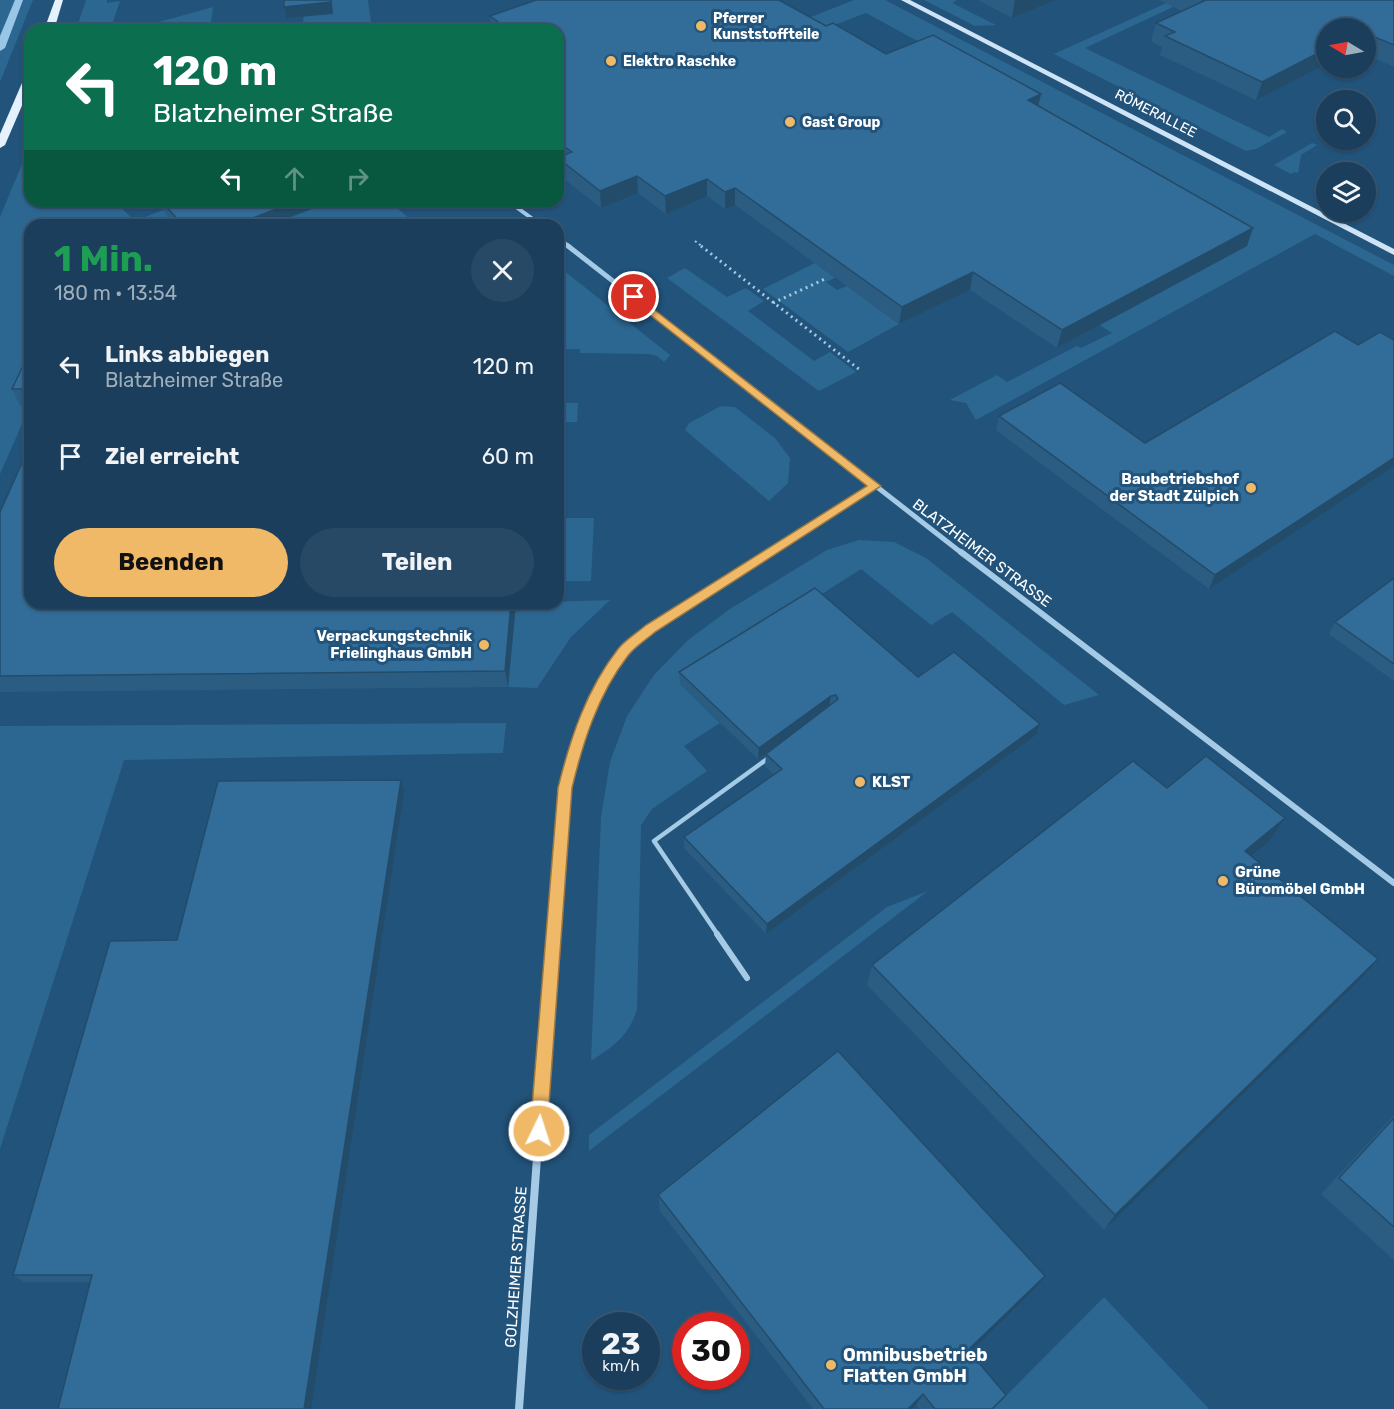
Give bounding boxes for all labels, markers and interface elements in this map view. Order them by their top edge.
place label: Pferrer Kunststoffteile [713,10,819,43]
north arrow [1316,18,1376,78]
map controls [1316,18,1376,222]
marker: Pferrer Kunststoffteile [694,19,708,33]
text: 120 m [153,46,277,96]
icon: left [54,48,132,126]
place label: Elektro Raschke [623,53,736,70]
marker: Elektro Raschke [604,54,618,68]
street label: RÖMERALLEE [1112,86,1200,141]
button: search [1316,90,1376,150]
text: Blatzheimer Straße [153,97,393,129]
place label: Gast Group [802,114,880,131]
marker: Gast Group [783,115,797,129]
icon: left [215,162,248,195]
icon: ahead [278,162,311,195]
icon: right [341,162,374,195]
button: layers [1316,162,1376,222]
text: 1 Min. [54,237,153,280]
button: close [471,239,534,302]
pin [608,271,659,322]
icon: arrive [617,280,650,313]
text: 180 m · 13:54 [54,281,177,305]
text: Links abbiegen [105,341,269,368]
icon: left [54,350,87,383]
text: 120 m [473,353,534,380]
text: Blatzheimer Straße [105,368,283,392]
icon: arrive [54,440,87,473]
text: Ziel erreicht [105,443,239,470]
text: 60 m [482,443,534,470]
place label: Baubetriebshof der Stadt Zülpich [1110,470,1239,505]
marker: Baubetriebshof der Stadt Zülpich [1244,481,1258,495]
street label: BLATZHEIMER STRASSE [909,495,1055,611]
button: Beenden [54,528,288,597]
button: Teilen [300,528,534,597]
place label: Verpackungstechnik Frielinghaus GmbH [317,627,472,662]
marker: Verpackungstechnik Frielinghaus GmbH [477,638,491,652]
place label: KLST [872,773,911,791]
marker: KLST [853,775,867,789]
place label: Grüne Büromöbel GmbH [1235,863,1365,898]
marker: Grüne Büromöbel GmbH [1216,874,1230,888]
position arrow [507,1099,571,1163]
street label: GOLZHEIMER STRASSE [501,1186,531,1348]
speed limit sign: 30 [672,1312,750,1390]
text: 23 [601,1326,641,1362]
place label: Omnibusbetrieb Flatten GmbH [843,1344,988,1387]
text: km/h [602,1357,640,1375]
marker: Omnibusbetrieb Flatten GmbH [824,1358,838,1372]

